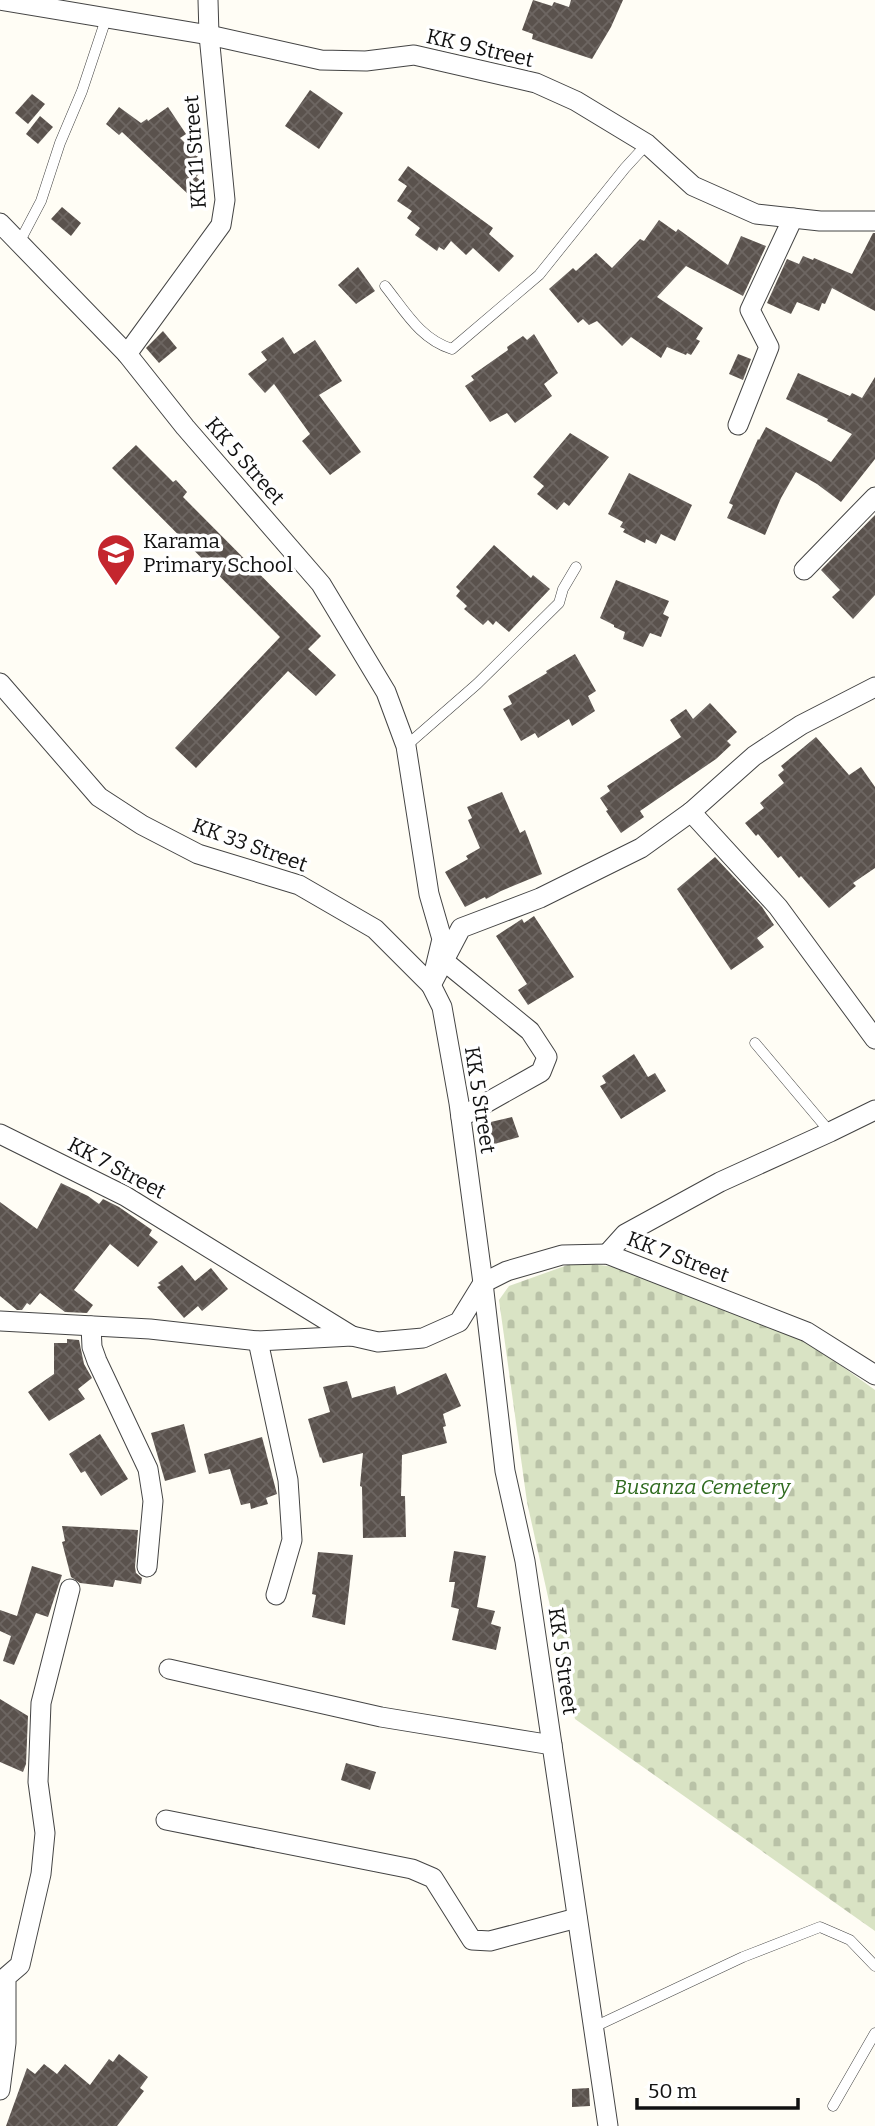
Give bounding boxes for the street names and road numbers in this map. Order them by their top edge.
street label: KK 9 Street [424,23,536,73]
street label: KK 11 Street [178,94,212,210]
street label: KK 5 Street [200,412,290,511]
street label: KK 33 Street [189,812,311,878]
street label: KK 5 Street [459,1045,501,1156]
street label: KK 7 Street [64,1131,171,1205]
street label: KK 7 Street [623,1226,733,1288]
street label: KK 5 Street [543,1606,583,1717]

